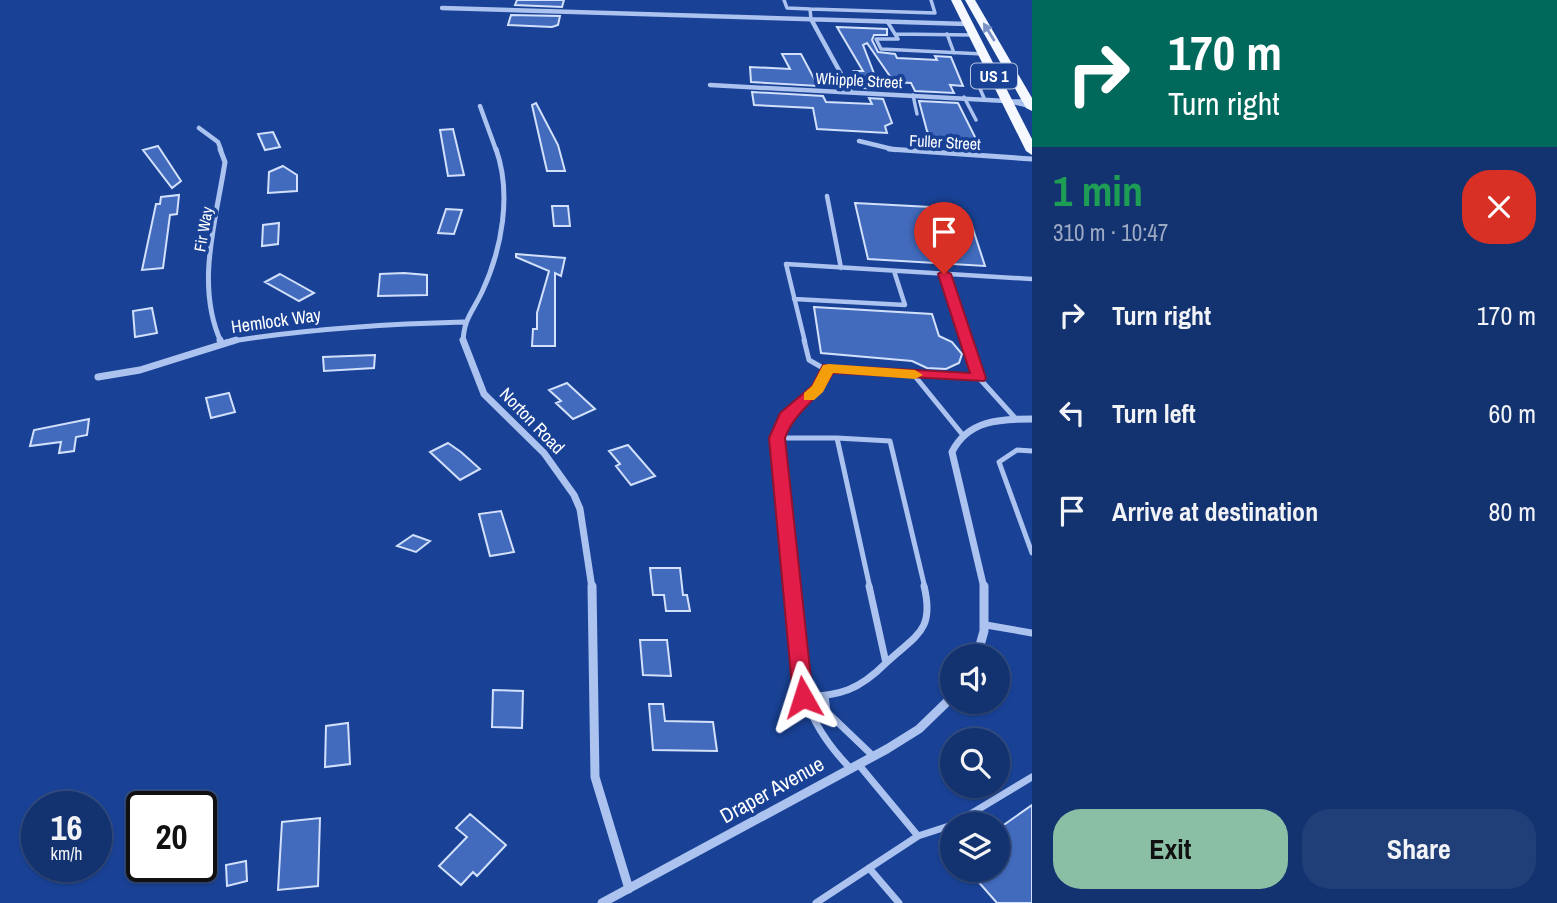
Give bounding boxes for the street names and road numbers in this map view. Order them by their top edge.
road number: US 1 [971,64,1017,88]
street label: Whipple Street [815,67,903,93]
street label: Fuller Street [909,129,982,155]
street label: Fir Way [188,204,218,253]
street label: Hemlock Way [229,302,323,339]
street label: Norton Road [494,382,570,459]
street label: Draper Avenue [715,749,829,830]

